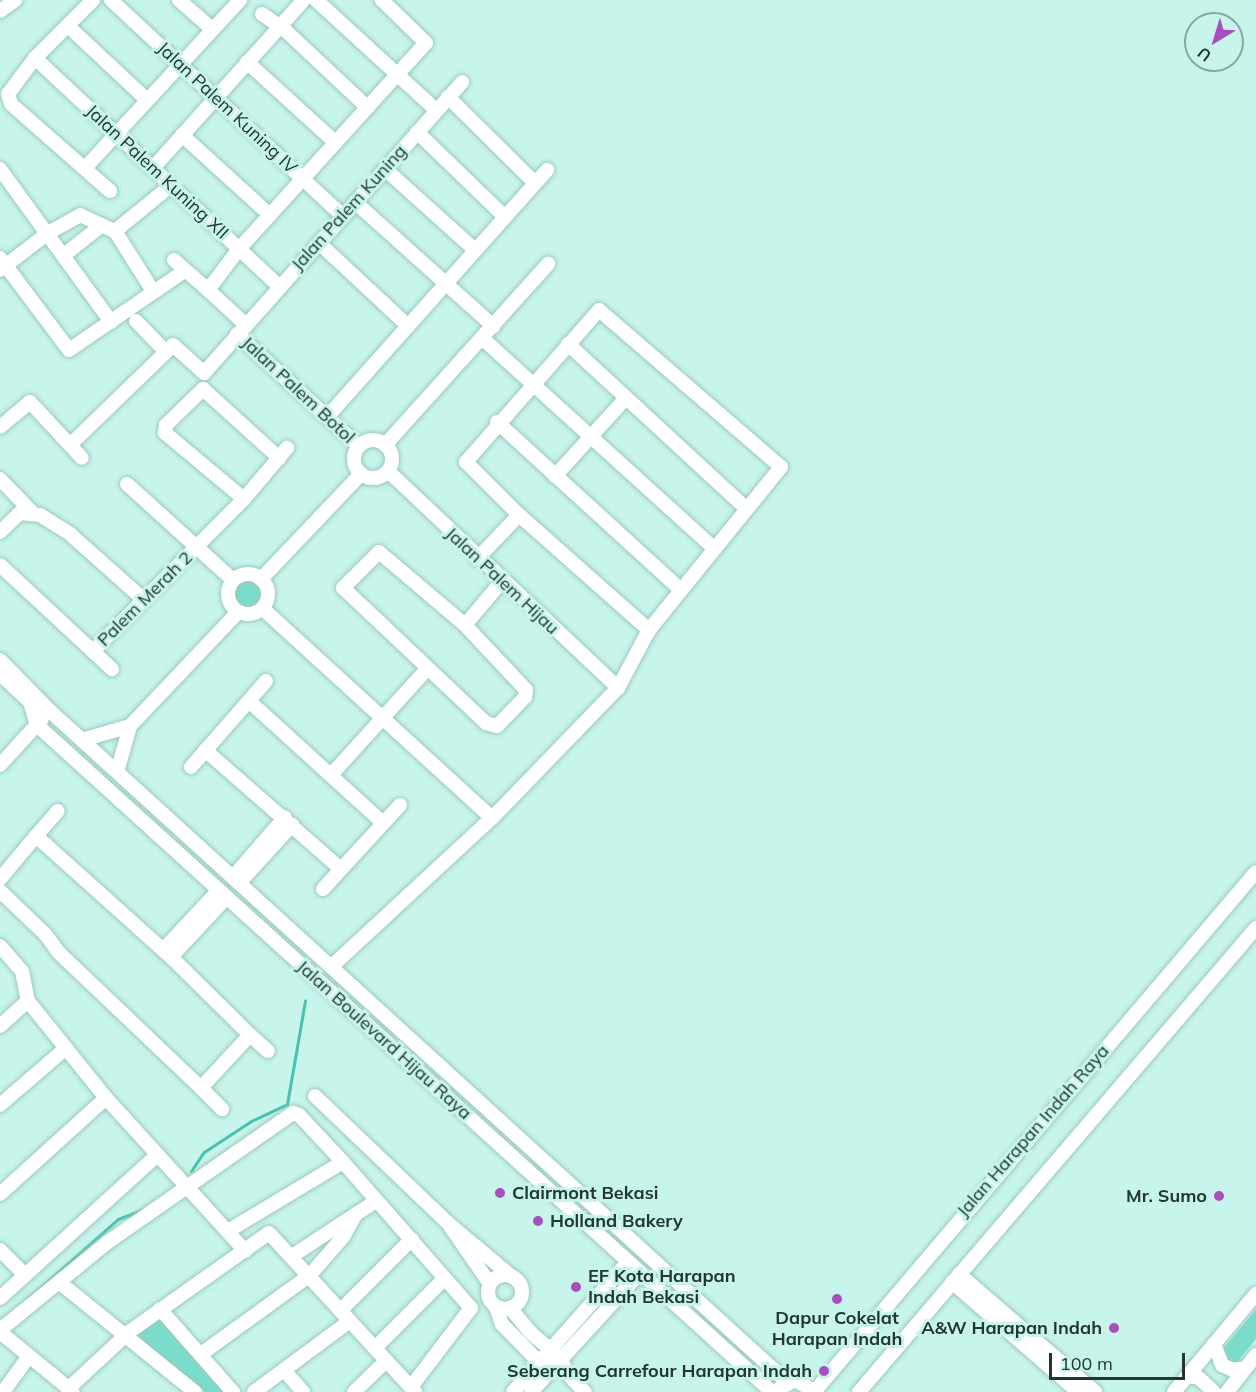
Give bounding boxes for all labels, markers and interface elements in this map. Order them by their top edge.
north arrow [1184,12,1244,72]
street label: Jalan Palem Kuning IV [153,38,301,178]
text: U [1193,43,1215,66]
street label: Jalan Palem Kuning XII [81,100,233,244]
street label: Jalan Palem Kuning [287,141,411,275]
street label: Jalan Palem Botol [237,332,359,448]
street label: Jalan Palem Hijau [441,523,563,639]
street label: Palem Merah 2 [93,547,197,651]
street label: Jalan Boulevard Hijau Raya [292,956,476,1124]
street label: Jalan Harapan Indah Raya [952,1040,1114,1222]
place label: Clairmont Bekasi [512,1182,658,1204]
place label: Mr. Sumo [1126,1185,1207,1207]
marker: Clairmont Bekasi [493,1186,507,1200]
marker: Mr. Sumo [1212,1189,1226,1203]
place label: Holland Bakery [550,1210,683,1232]
marker: Holland Bakery [531,1214,545,1228]
place label: EF Kota Harapan Indah Bekasi [588,1266,736,1308]
marker: EF Kota Harapan Indah Bekasi [569,1280,583,1294]
marker: Dapur Cokelat Harapan Indah [830,1292,844,1306]
place label: Dapur Cokelat Harapan Indah [772,1308,902,1350]
place label: A&W Harapan Indah [921,1317,1102,1339]
marker: A&W Harapan Indah [1107,1321,1121,1335]
scale bar [1052,1341,1188,1379]
text: 100 m [1060,1352,1113,1375]
place label: Seberang Carrefour Harapan Indah [507,1360,812,1382]
marker: Seberang Carrefour Harapan Indah [817,1364,831,1378]

